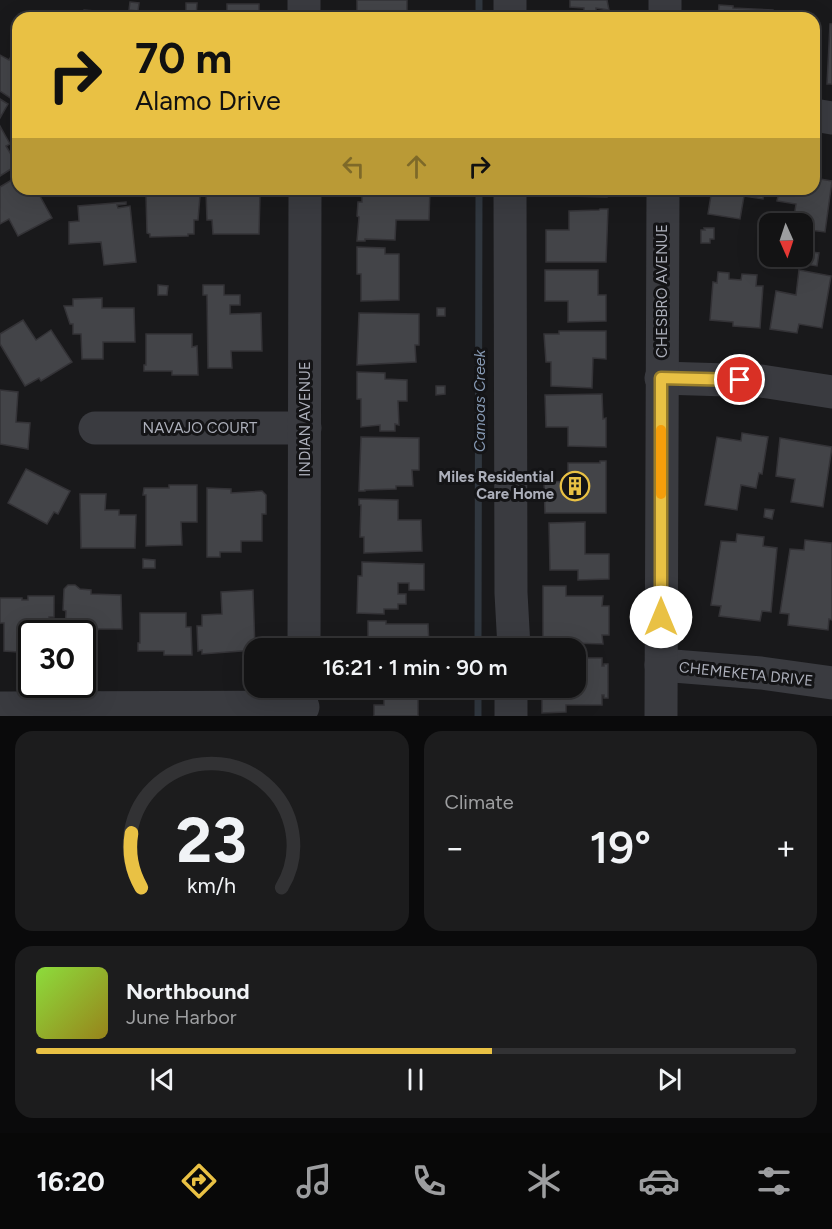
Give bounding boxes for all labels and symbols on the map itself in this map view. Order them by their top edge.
north arrow [759,213,813,267]
street label: CHESBRO AVENUE [653,224,671,358]
water label: Canoas Creek [470,349,489,452]
pin [714,354,765,405]
street label: INDIAN AVENUE [296,361,314,477]
street label: NAVAJO COURT [143,419,258,437]
place label: Miles Residential Care Home [438,468,555,503]
building icon: Miles Residential Care Home [559,470,591,502]
position arrow [629,585,693,649]
speed limit sign: 30 [18,620,96,698]
street label: CHEMEKETA DRIVE [678,658,814,690]

